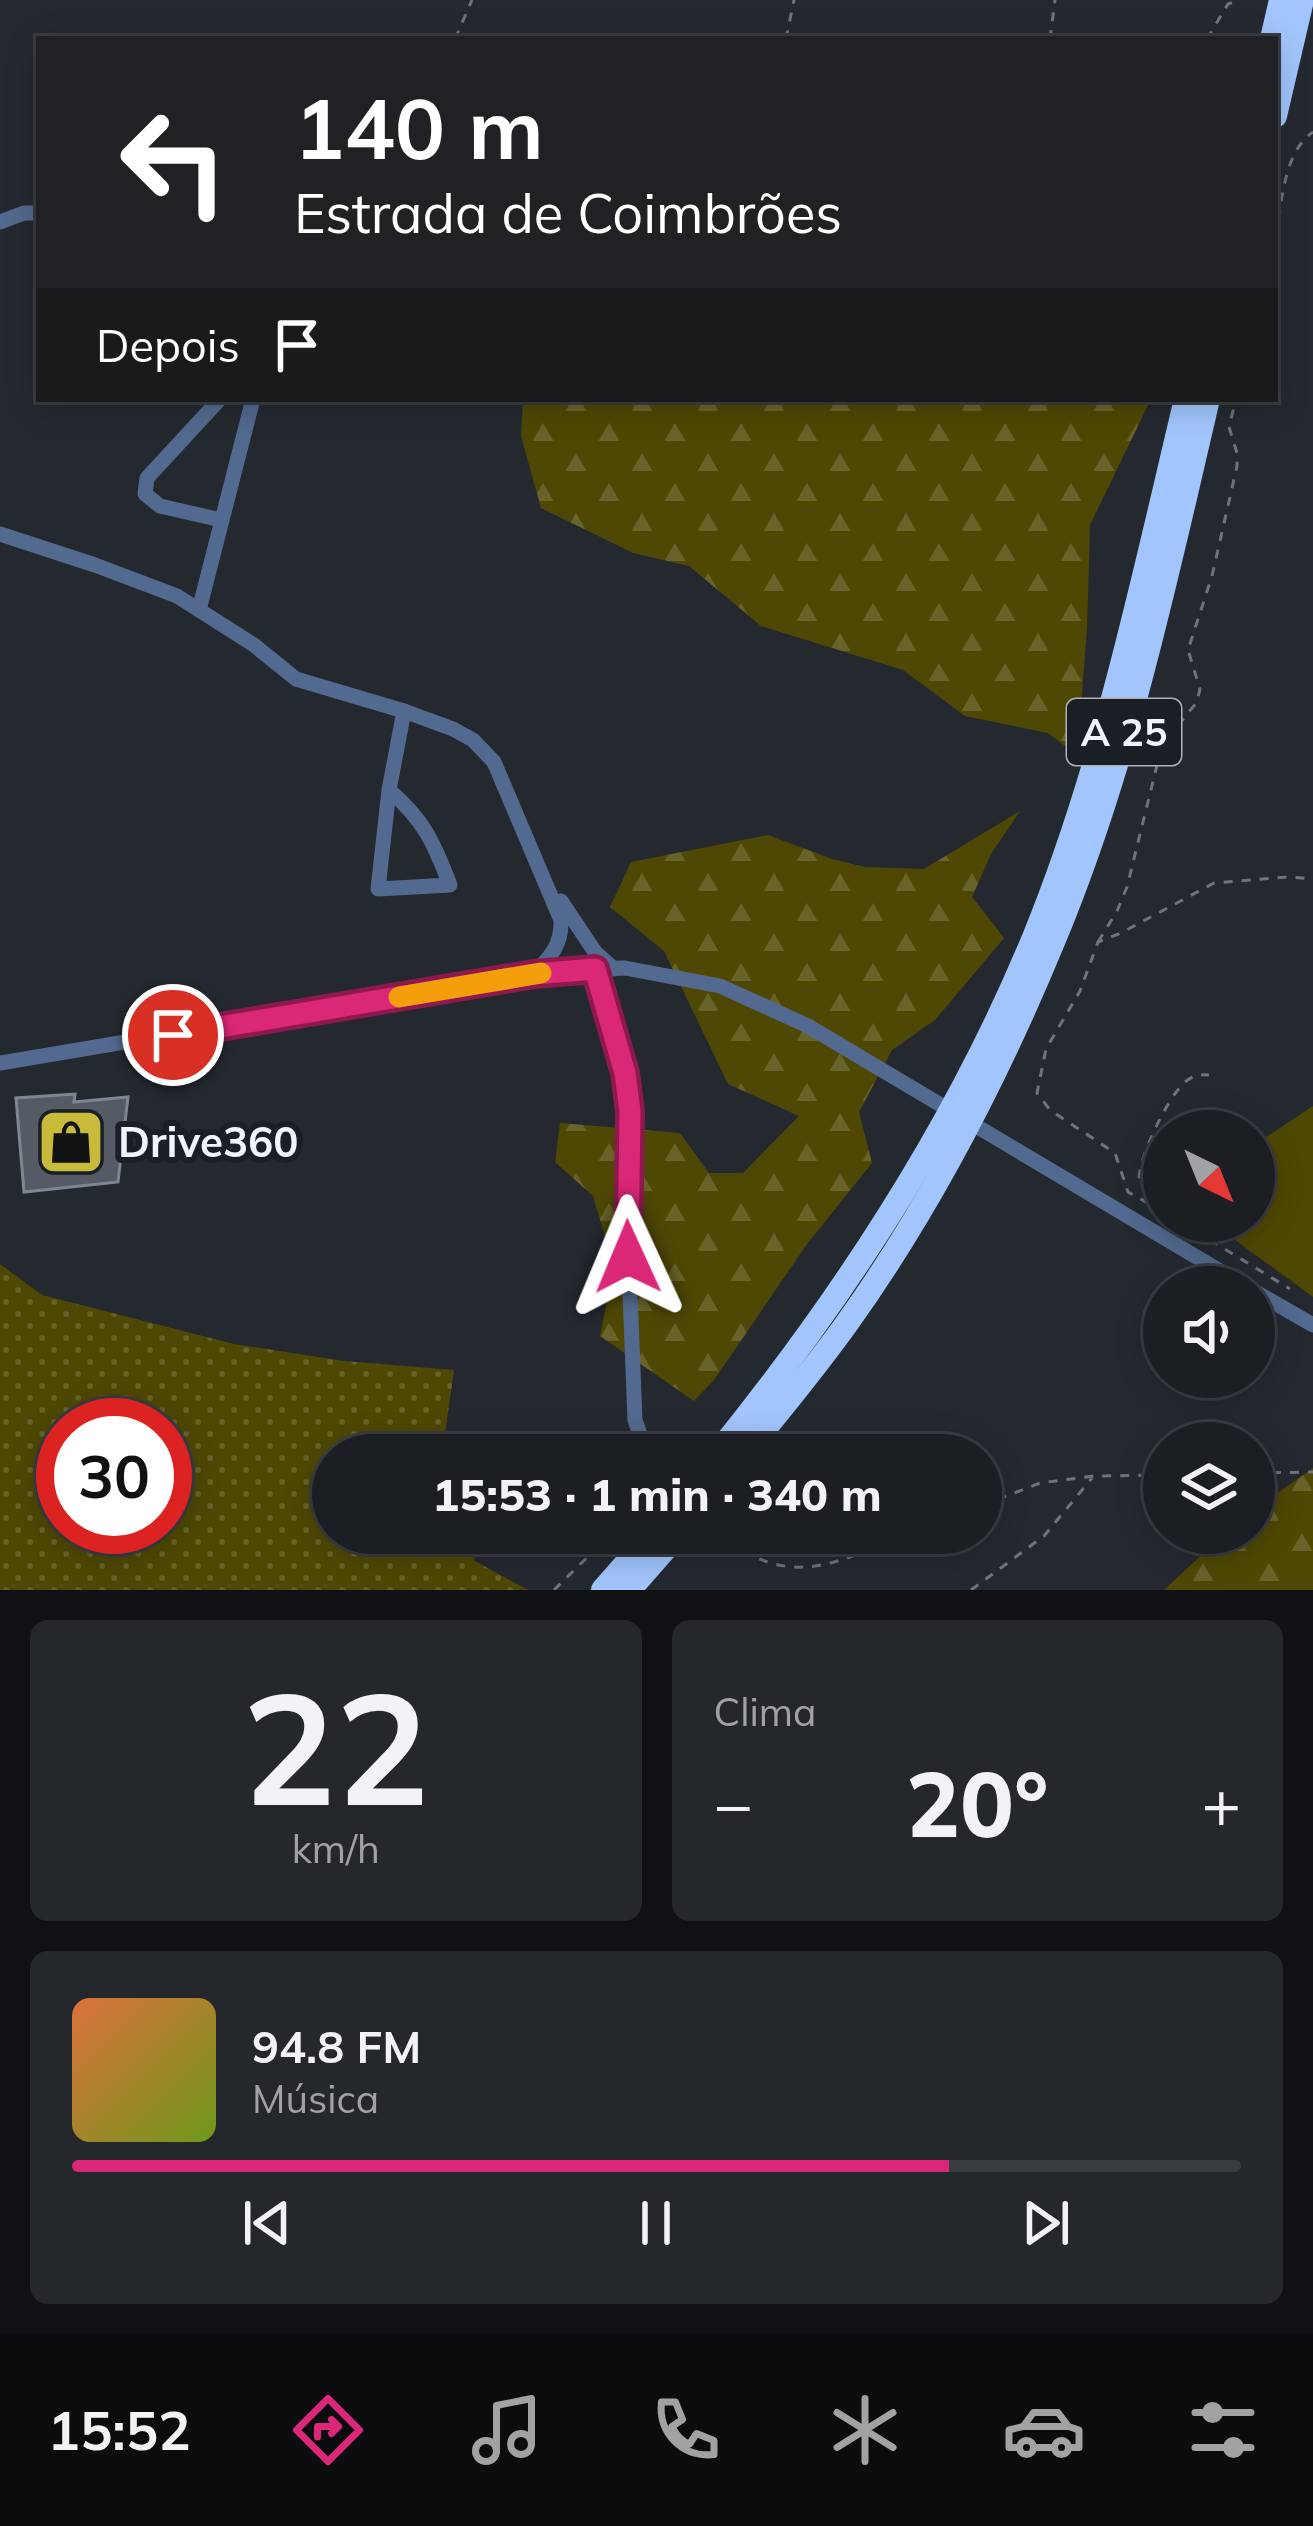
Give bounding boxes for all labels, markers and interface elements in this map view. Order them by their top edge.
text: 140 m [294,75,544,180]
icon: left [96,84,252,240]
text: Estrada de Coimbrões [294,179,842,247]
icon: arrive [264,312,330,378]
text: Depois [96,317,240,373]
road number: A 25 [1067,699,1181,765]
pin [122,984,224,1086]
icon: arrive [140,1002,206,1068]
shop icon: Drive360 [36,1107,106,1177]
north arrow [1143,1110,1275,1242]
map controls [1143,1110,1275,1554]
place label: Drive360 [118,1115,299,1168]
position arrow [565,1194,691,1320]
button: sound [1143,1266,1275,1398]
speed limit sign: 30 [36,1398,192,1554]
button: layers [1143,1422,1275,1554]
text: 15:53 · 1 min · 340 m [432,1466,882,1522]
text: 22 [242,1648,429,1844]
text: Clima [714,1687,816,1736]
text: 20° [906,1747,1049,1860]
text: − [714,1762,753,1845]
text: + [1201,1762,1241,1845]
text: km/h [292,1824,380,1873]
text: 94.8 FM [252,2018,421,2074]
text: Música [252,2074,379,2123]
icon: previous [234,2190,300,2256]
icon: pause [623,2190,689,2256]
icon: next [1013,2190,1079,2256]
icon: directions [286,2388,370,2472]
icon: music [465,2388,549,2472]
icon: phone [644,2388,728,2472]
icon: climate [823,2388,907,2472]
icon: car [1002,2388,1086,2472]
icon: filters [1181,2388,1265,2472]
text: 15:52 [48,2396,191,2464]

